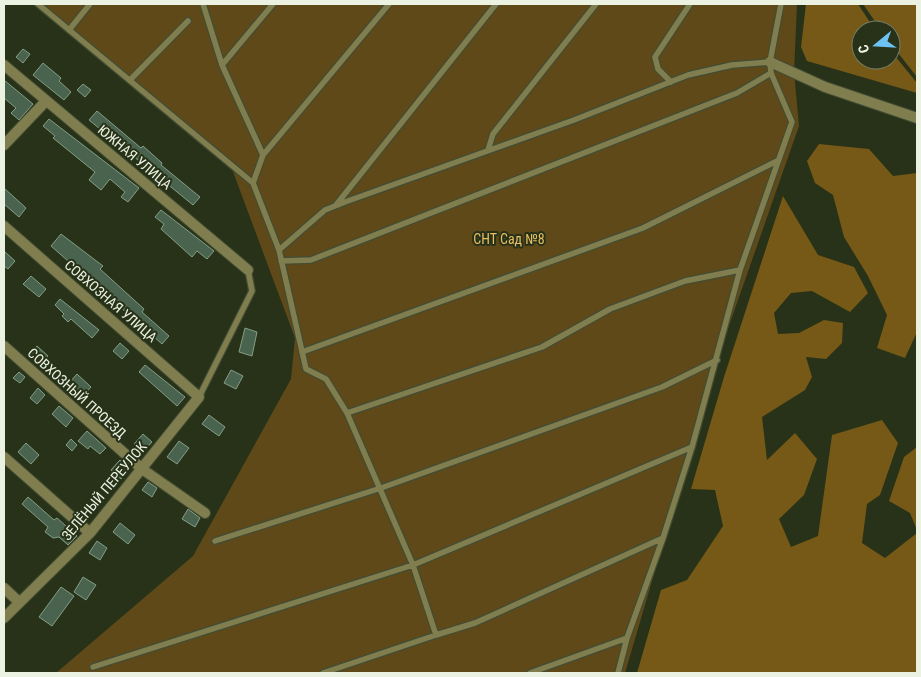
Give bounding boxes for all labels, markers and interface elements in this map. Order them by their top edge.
north arrow [851,20,901,70]
text: С [855,43,872,55]
street label: ЮЖНАЯ УЛИЦА [95,122,175,192]
park label: СНТ Сад №8 [473,231,545,247]
street label: СОВХОЗНАЯ УЛИЦА [62,257,160,345]
street label: СОВХОЗНЫЙ ПРОЕЗД [25,345,129,441]
street label: ЗЕЛЁНЫЙ ПЕРЕУЛОК [58,438,150,543]

